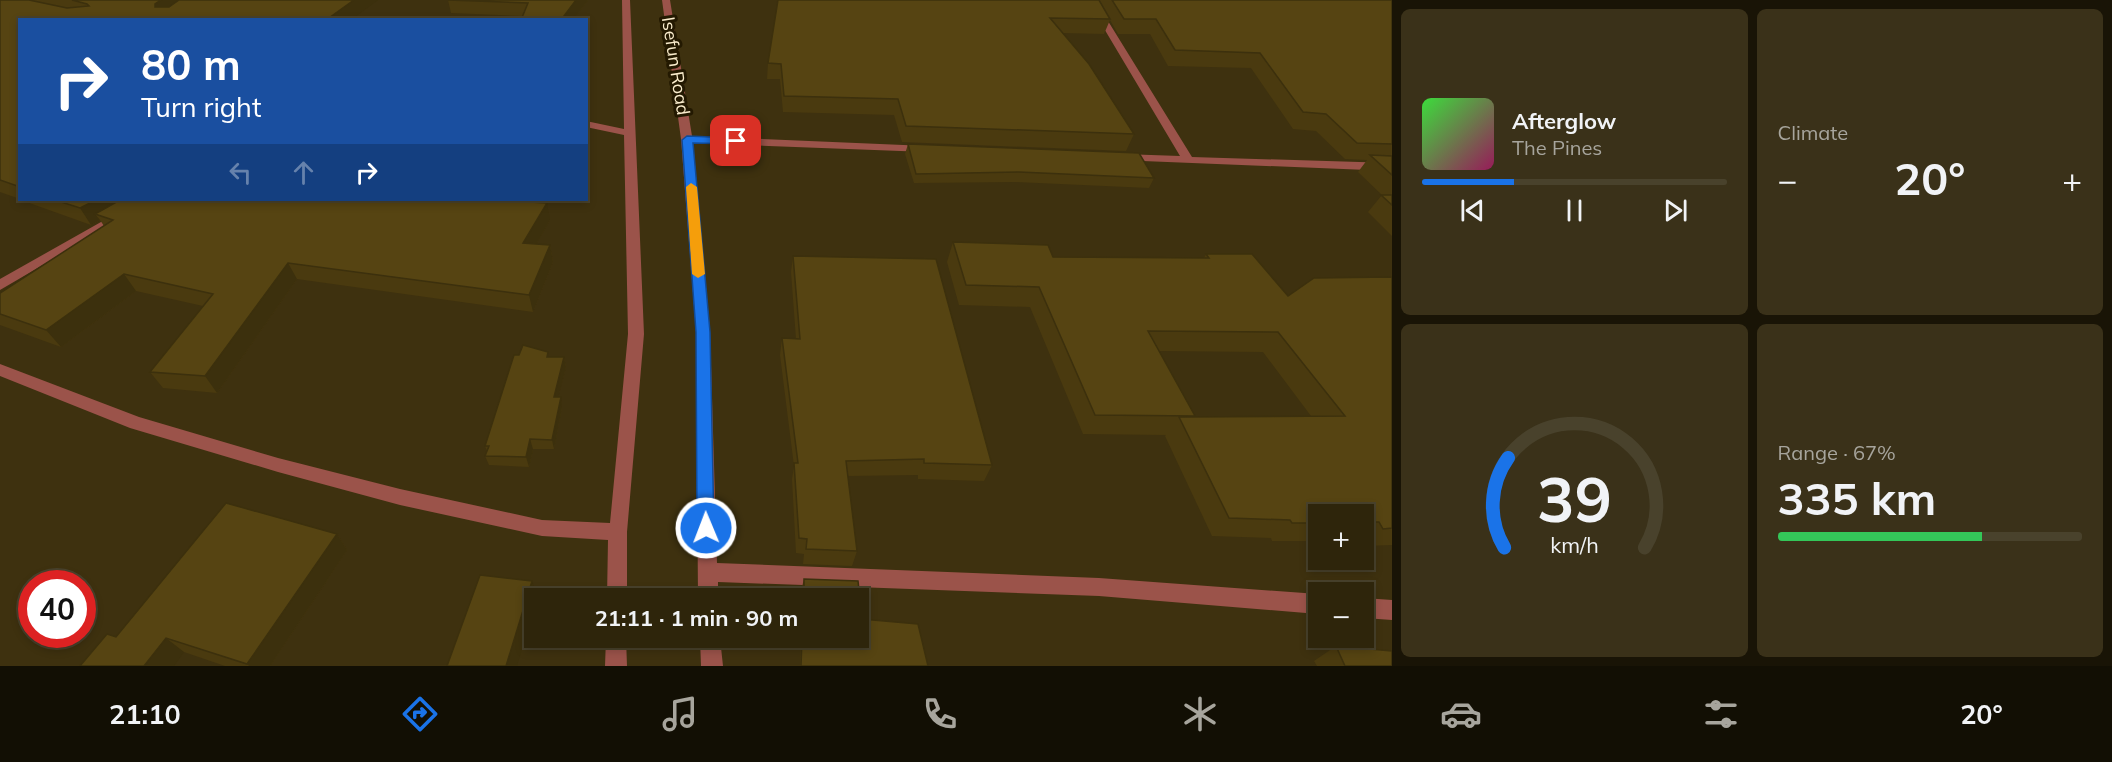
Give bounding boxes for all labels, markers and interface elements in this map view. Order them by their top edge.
street label: Isefun Road [657,15,695,117]
text: 80 m [141,38,241,91]
icon: right [42,42,120,120]
text: Turn right [141,90,261,124]
text: Afterglow [1512,107,1616,135]
pin [710,115,761,166]
text: Climate [1778,120,1848,145]
icon: arrive [719,124,752,157]
text: The Pines [1512,135,1602,160]
text: 20° [1894,150,1965,206]
icon: left [224,156,257,189]
icon: ahead [287,156,320,189]
icon: right [350,156,383,189]
text: − [1778,159,1797,200]
text: + [2062,159,2082,200]
icon: previous [1456,194,1489,227]
icon: pause [1558,194,1591,227]
icon: next [1659,194,1692,227]
text: Range · 67% [1778,440,1896,465]
text: 39 [1537,459,1612,538]
text: 335 km [1778,470,1936,526]
position arrow [674,496,738,560]
map controls [1308,504,1374,648]
button: + [1308,504,1374,570]
text: km/h [1550,531,1598,558]
speed limit sign: 40 [18,570,96,648]
button: − [1308,582,1374,648]
text: 21:11 · 1 min · 90 m [595,604,798,632]
icon: directions [399,693,441,735]
icon: music [659,693,701,735]
icon: phone [919,693,961,735]
icon: climate [1179,693,1221,735]
icon: car [1440,693,1482,735]
icon: filters [1700,693,1742,735]
text: 21:10 [109,697,181,731]
text: 20° [1960,697,2003,731]

